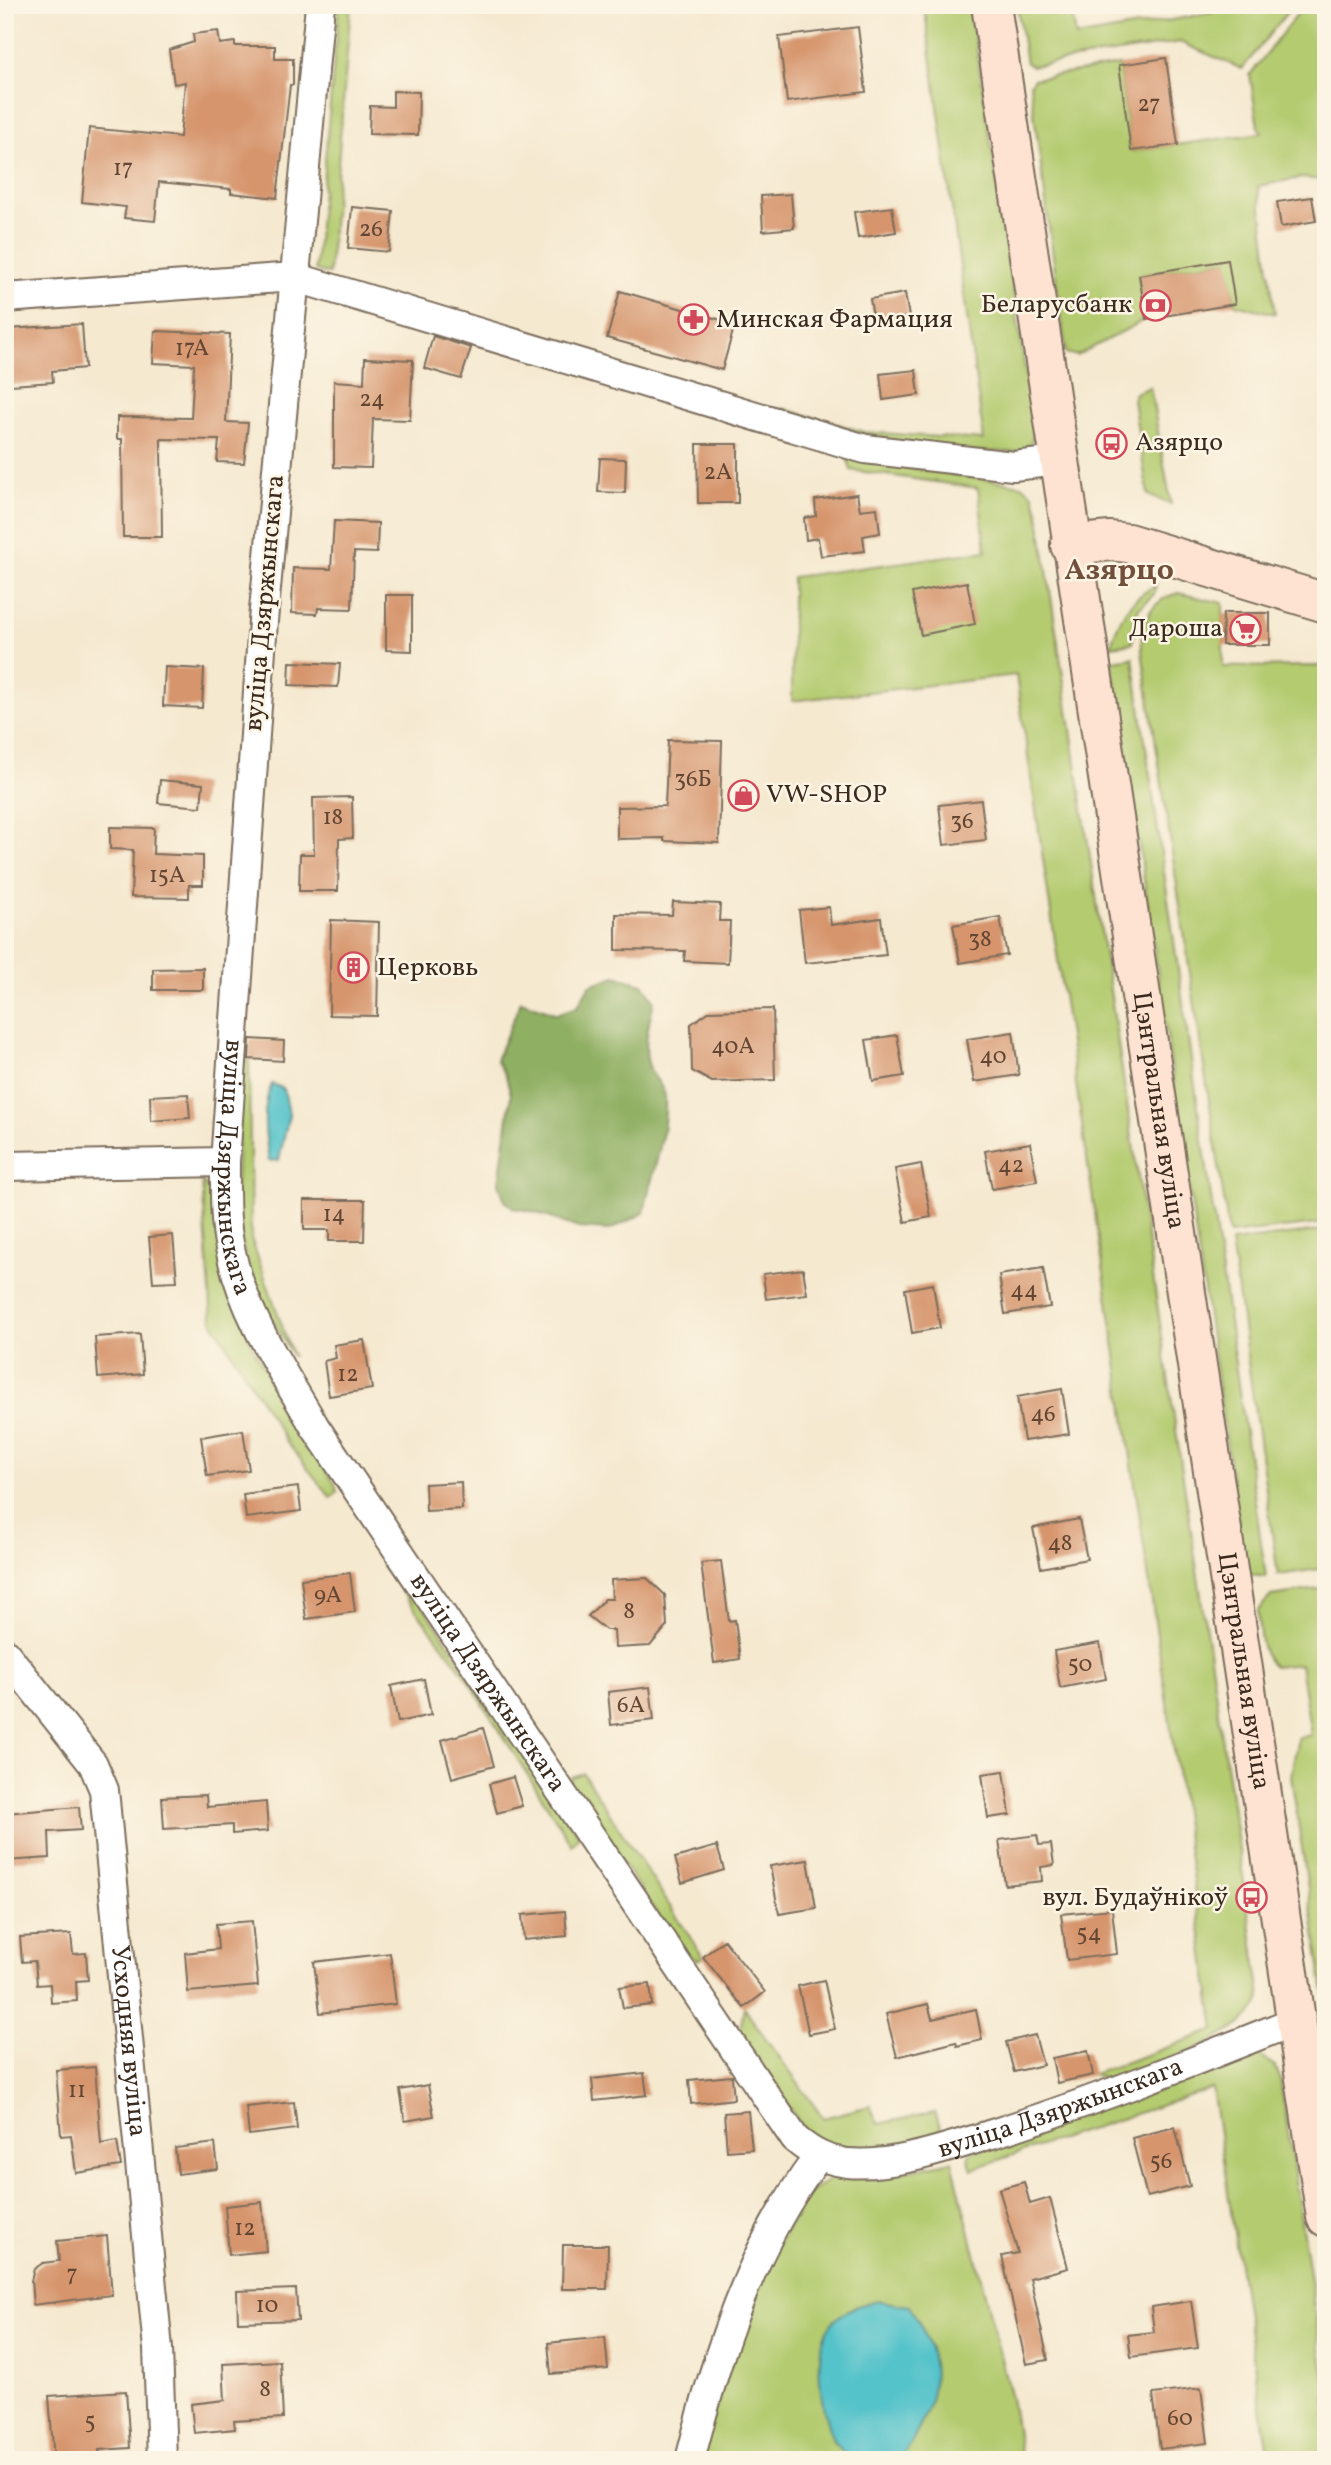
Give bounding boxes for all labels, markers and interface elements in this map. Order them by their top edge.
house number: 27 [1138,89,1160,121]
house number: 17 [113,153,133,185]
house number: 26 [359,214,383,246]
place label: Беларусбанк [981,287,1132,323]
bank icon: Беларусбанк [1138,288,1172,322]
place label: Минская Фармация [716,302,953,338]
pharmacy icon: Минская Фармация [676,303,710,337]
house number: 17А [175,333,209,365]
house number: 24 [359,384,385,416]
place label: Азярцо [1135,425,1223,461]
bus stop icon: Азярцо [1095,426,1129,460]
house number: 2А [704,457,732,489]
street label: вуліца Дзяржынскага [236,473,294,733]
district label: Азярцо [1064,550,1174,592]
place label: Дароша [1129,611,1223,647]
supermarket icon: Дароша [1229,612,1263,646]
house number: 36Б [674,764,712,796]
place label: VW-SHOP [766,777,887,813]
shop icon: VW-SHOP [726,778,760,812]
house number: 18 [323,802,343,834]
house number: 36 [950,806,974,838]
house number: 15А [149,860,185,892]
house number: 38 [968,924,992,956]
place label: Церковь [377,950,478,986]
building icon: Церковь [337,951,371,985]
street label: Цэнтральная вуліца [1123,989,1194,1232]
house number: 40А [711,1031,755,1063]
street label: вуліца Дзяржынскага [207,1038,260,1301]
house number: 40 [979,1041,1007,1073]
house number: 42 [998,1150,1024,1182]
house number: 14 [323,1199,345,1231]
house number: 44 [1010,1275,1038,1307]
house number: 12 [337,1359,359,1391]
house number: 46 [1030,1399,1056,1431]
house number: 48 [1048,1528,1072,1560]
street label: Цэнтральная вуліца [1208,1550,1279,1792]
street label: вуліца Дзяржынскага [401,1566,574,1800]
house number: 9А [314,1580,342,1612]
house number: 8 [623,1596,635,1628]
house number: 50 [1068,1649,1092,1681]
house number: 6А [617,1690,645,1722]
place label: вул. Будаўнікоў [1043,1880,1228,1916]
bus stop icon: вул. Будаўнікоў [1234,1881,1268,1915]
house number: 54 [1077,1918,1101,1950]
street label: Усходняя вуліца [101,1944,155,2138]
street label: вуліца Дзяржынскага [934,2049,1188,2168]
house number: 11 [68,2075,86,2107]
house number: 56 [1150,2146,1172,2178]
house number: 12 [234,2213,256,2245]
house number: 7 [66,2259,78,2291]
house number: 10 [256,2290,278,2322]
house number: 8 [259,2374,271,2406]
house number: 60 [1167,2403,1193,2435]
house number: 5 [84,2406,96,2438]

